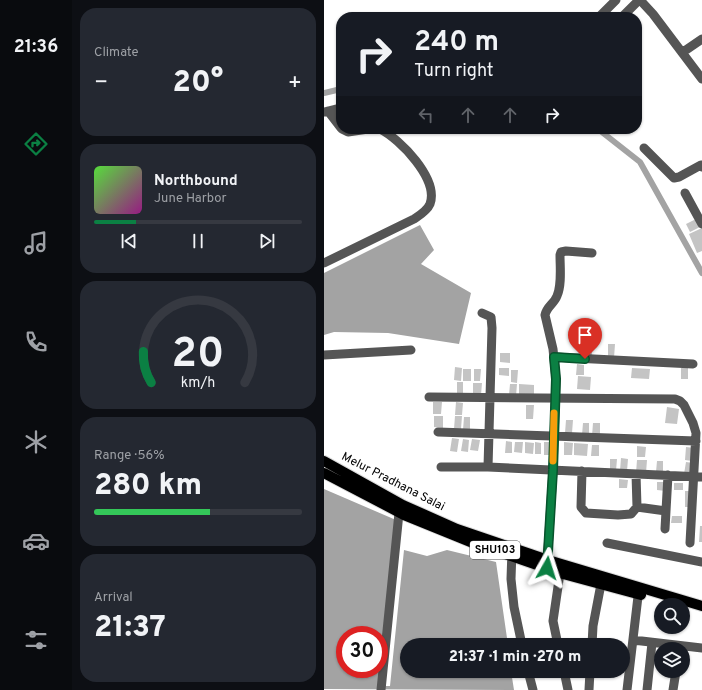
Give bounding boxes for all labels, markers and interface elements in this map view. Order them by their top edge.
text: 240 m [414,25,499,61]
icon: right [348,28,400,80]
text: 21:36 [14,36,58,59]
text: Climate [94,45,139,61]
text: Turn right [414,60,494,83]
text: 20° [173,65,223,102]
text: − [94,70,108,97]
text: + [288,70,302,97]
icon: left [415,104,437,126]
icon: ahead [457,104,479,126]
icon: ahead [499,104,521,126]
icon: right [541,104,563,126]
icon: directions [22,130,50,158]
text: Northbound [154,172,238,191]
text: June Harbor [154,191,227,207]
icon: music [22,229,50,257]
icon: previous [118,230,140,252]
icon: pause [187,230,209,252]
icon: next [256,230,278,252]
pin [568,318,602,359]
icon: arrive [574,324,596,346]
icon: phone [22,328,50,356]
text: 20 [172,329,224,382]
text: km/h [181,374,215,392]
icon: climate [22,428,50,456]
text: Range · 56% [94,448,165,464]
street label: Melur Pradhana Salai [339,449,447,515]
text: 280 km [94,468,202,505]
icon: car [22,527,50,555]
road number: SHU103 [470,541,520,559]
position arrow [526,547,568,589]
text: Arrival [94,590,133,606]
map controls [654,598,690,678]
button: search [654,598,690,634]
text: 21:37 [94,610,166,647]
icon: filters [22,626,50,654]
speed limit sign: 30 [336,626,388,678]
button: layers [654,642,690,678]
text: 21:37 · 1 min · 270 m [449,648,581,667]

